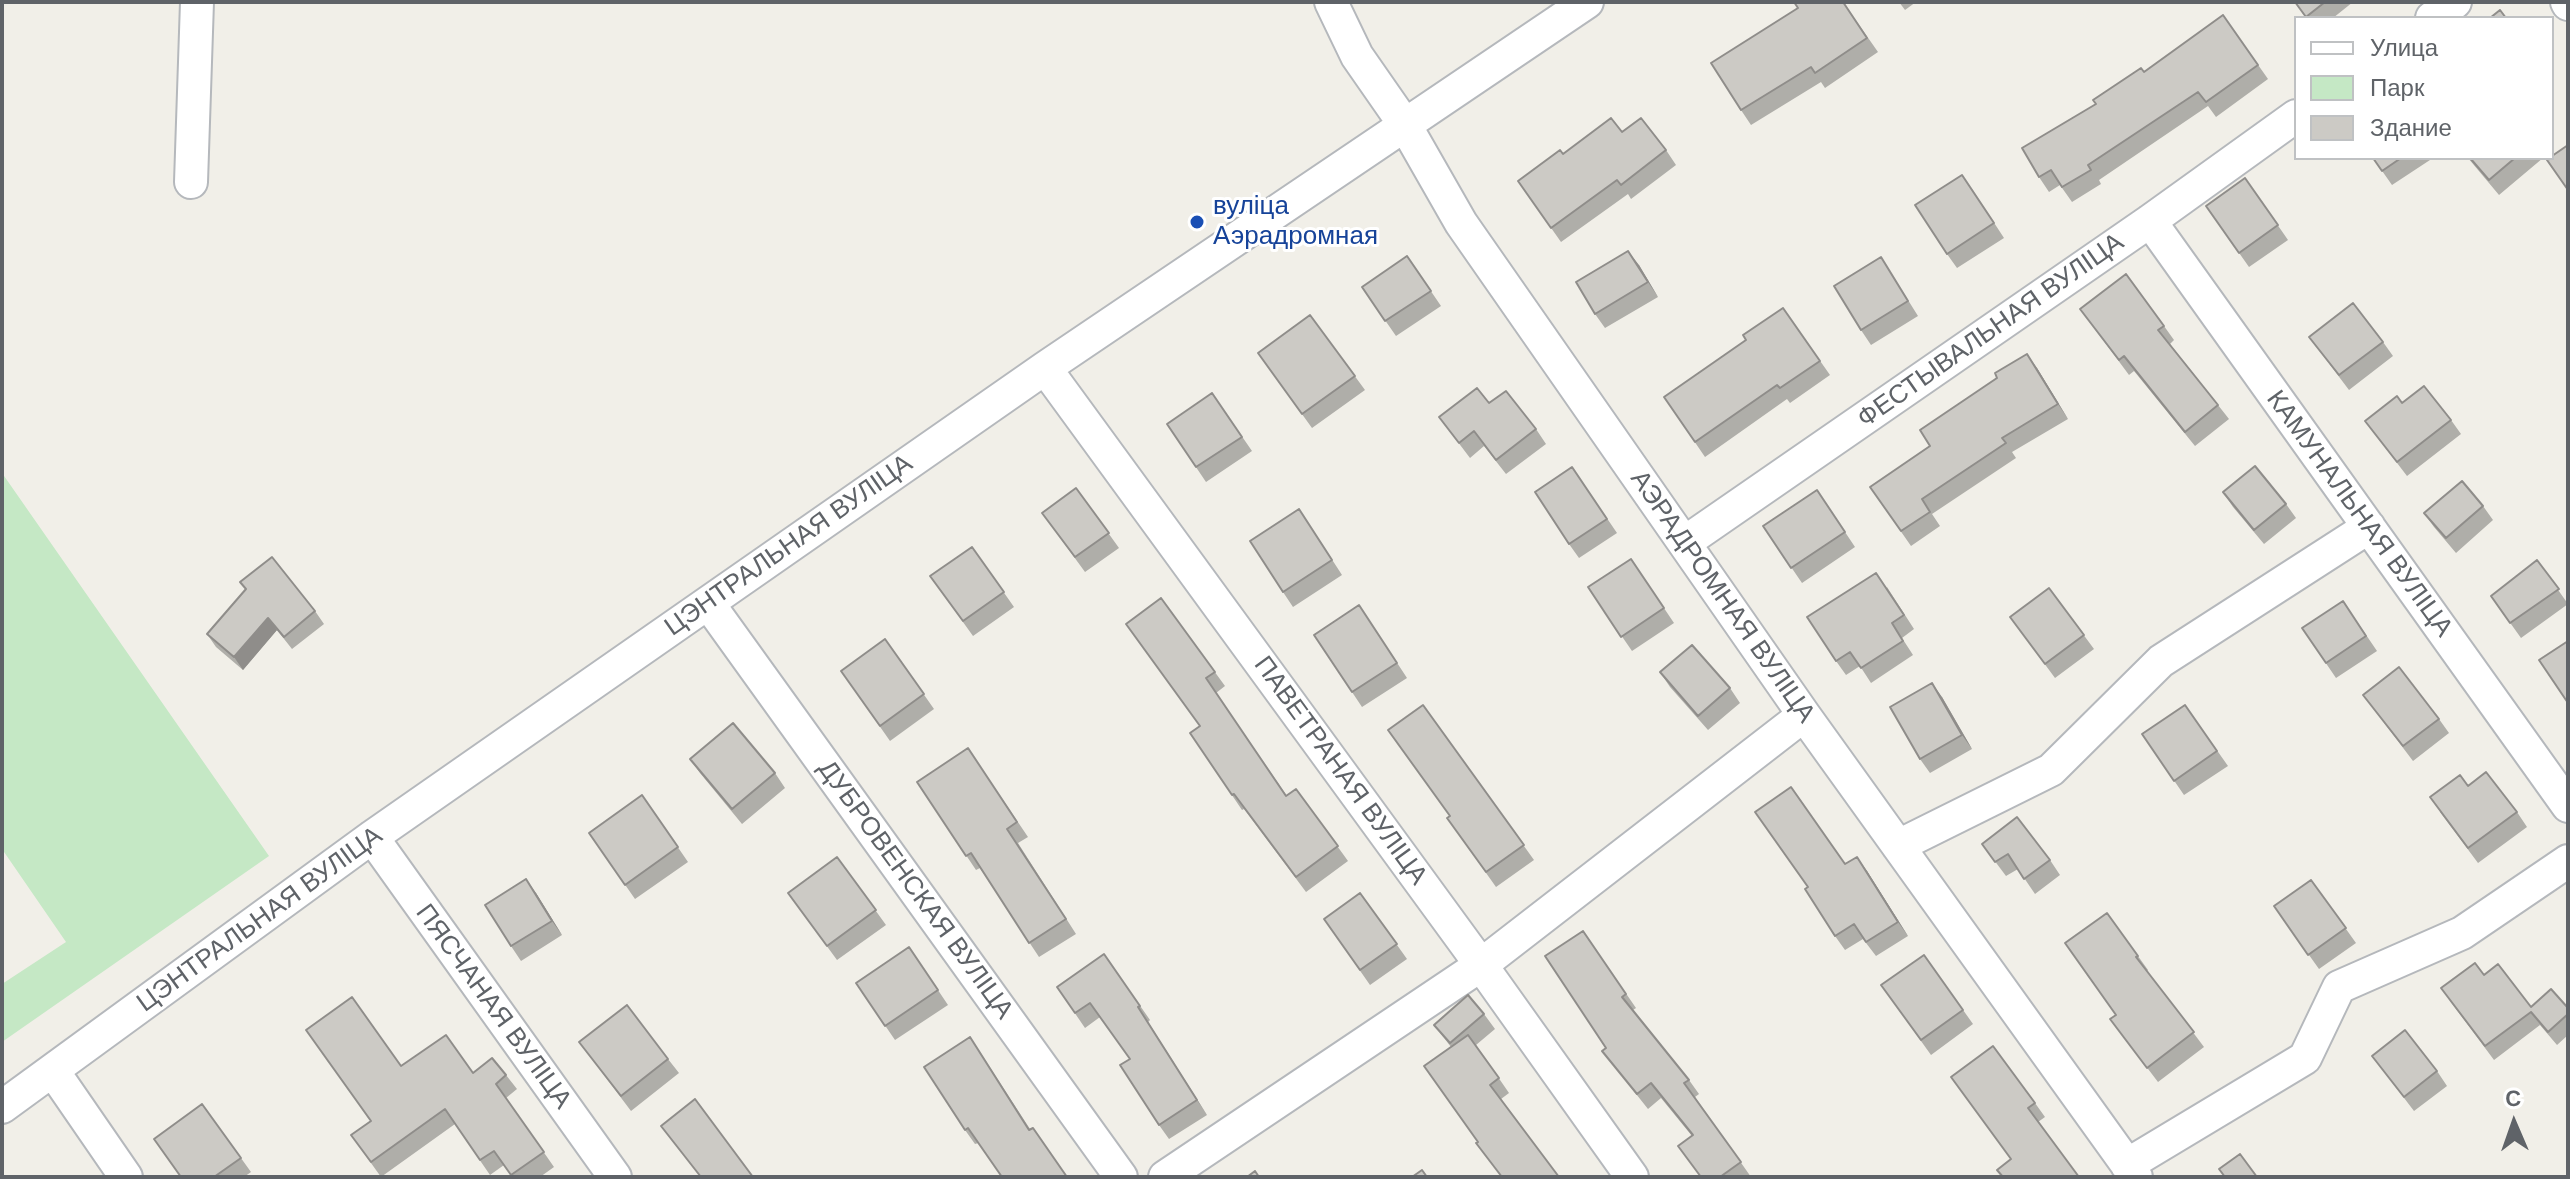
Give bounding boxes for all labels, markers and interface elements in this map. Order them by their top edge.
legend [2294,16,2554,160]
text: Улица [2370,34,2438,61]
text: Парк [2370,74,2424,101]
text: Здание [2370,114,2452,141]
place label: вуліца Аэрадромная [1213,191,1378,252]
marker: вуліца Аэрадромная [1188,213,1206,231]
street label: ФЕСТЫВАЛЬНАЯ ВУЛІЦА [1852,227,2130,435]
street label: КАМУНАЛЬНАЯ ВУЛІЦА [2259,385,2459,643]
street label: ЦЭНТРАЛЬНАЯ ВУЛІЦА [659,449,919,643]
street label: АЭРАДРОМНАЯ ВУЛІЦА [1623,465,1821,729]
street label: ПАВЕТРАНАЯ ВУЛІЦА [1247,651,1433,891]
street label: ДУБРОВЕНСКАЯ ВУЛІЦА [811,755,1019,1025]
street label: ЦЭНТРАЛЬНАЯ ВУЛІЦА [131,821,389,1019]
street label: ПЯСЧАНАЯ ВУЛІЦА [408,899,578,1115]
north arrow [2474,1083,2554,1163]
text: С [2505,1086,2522,1111]

